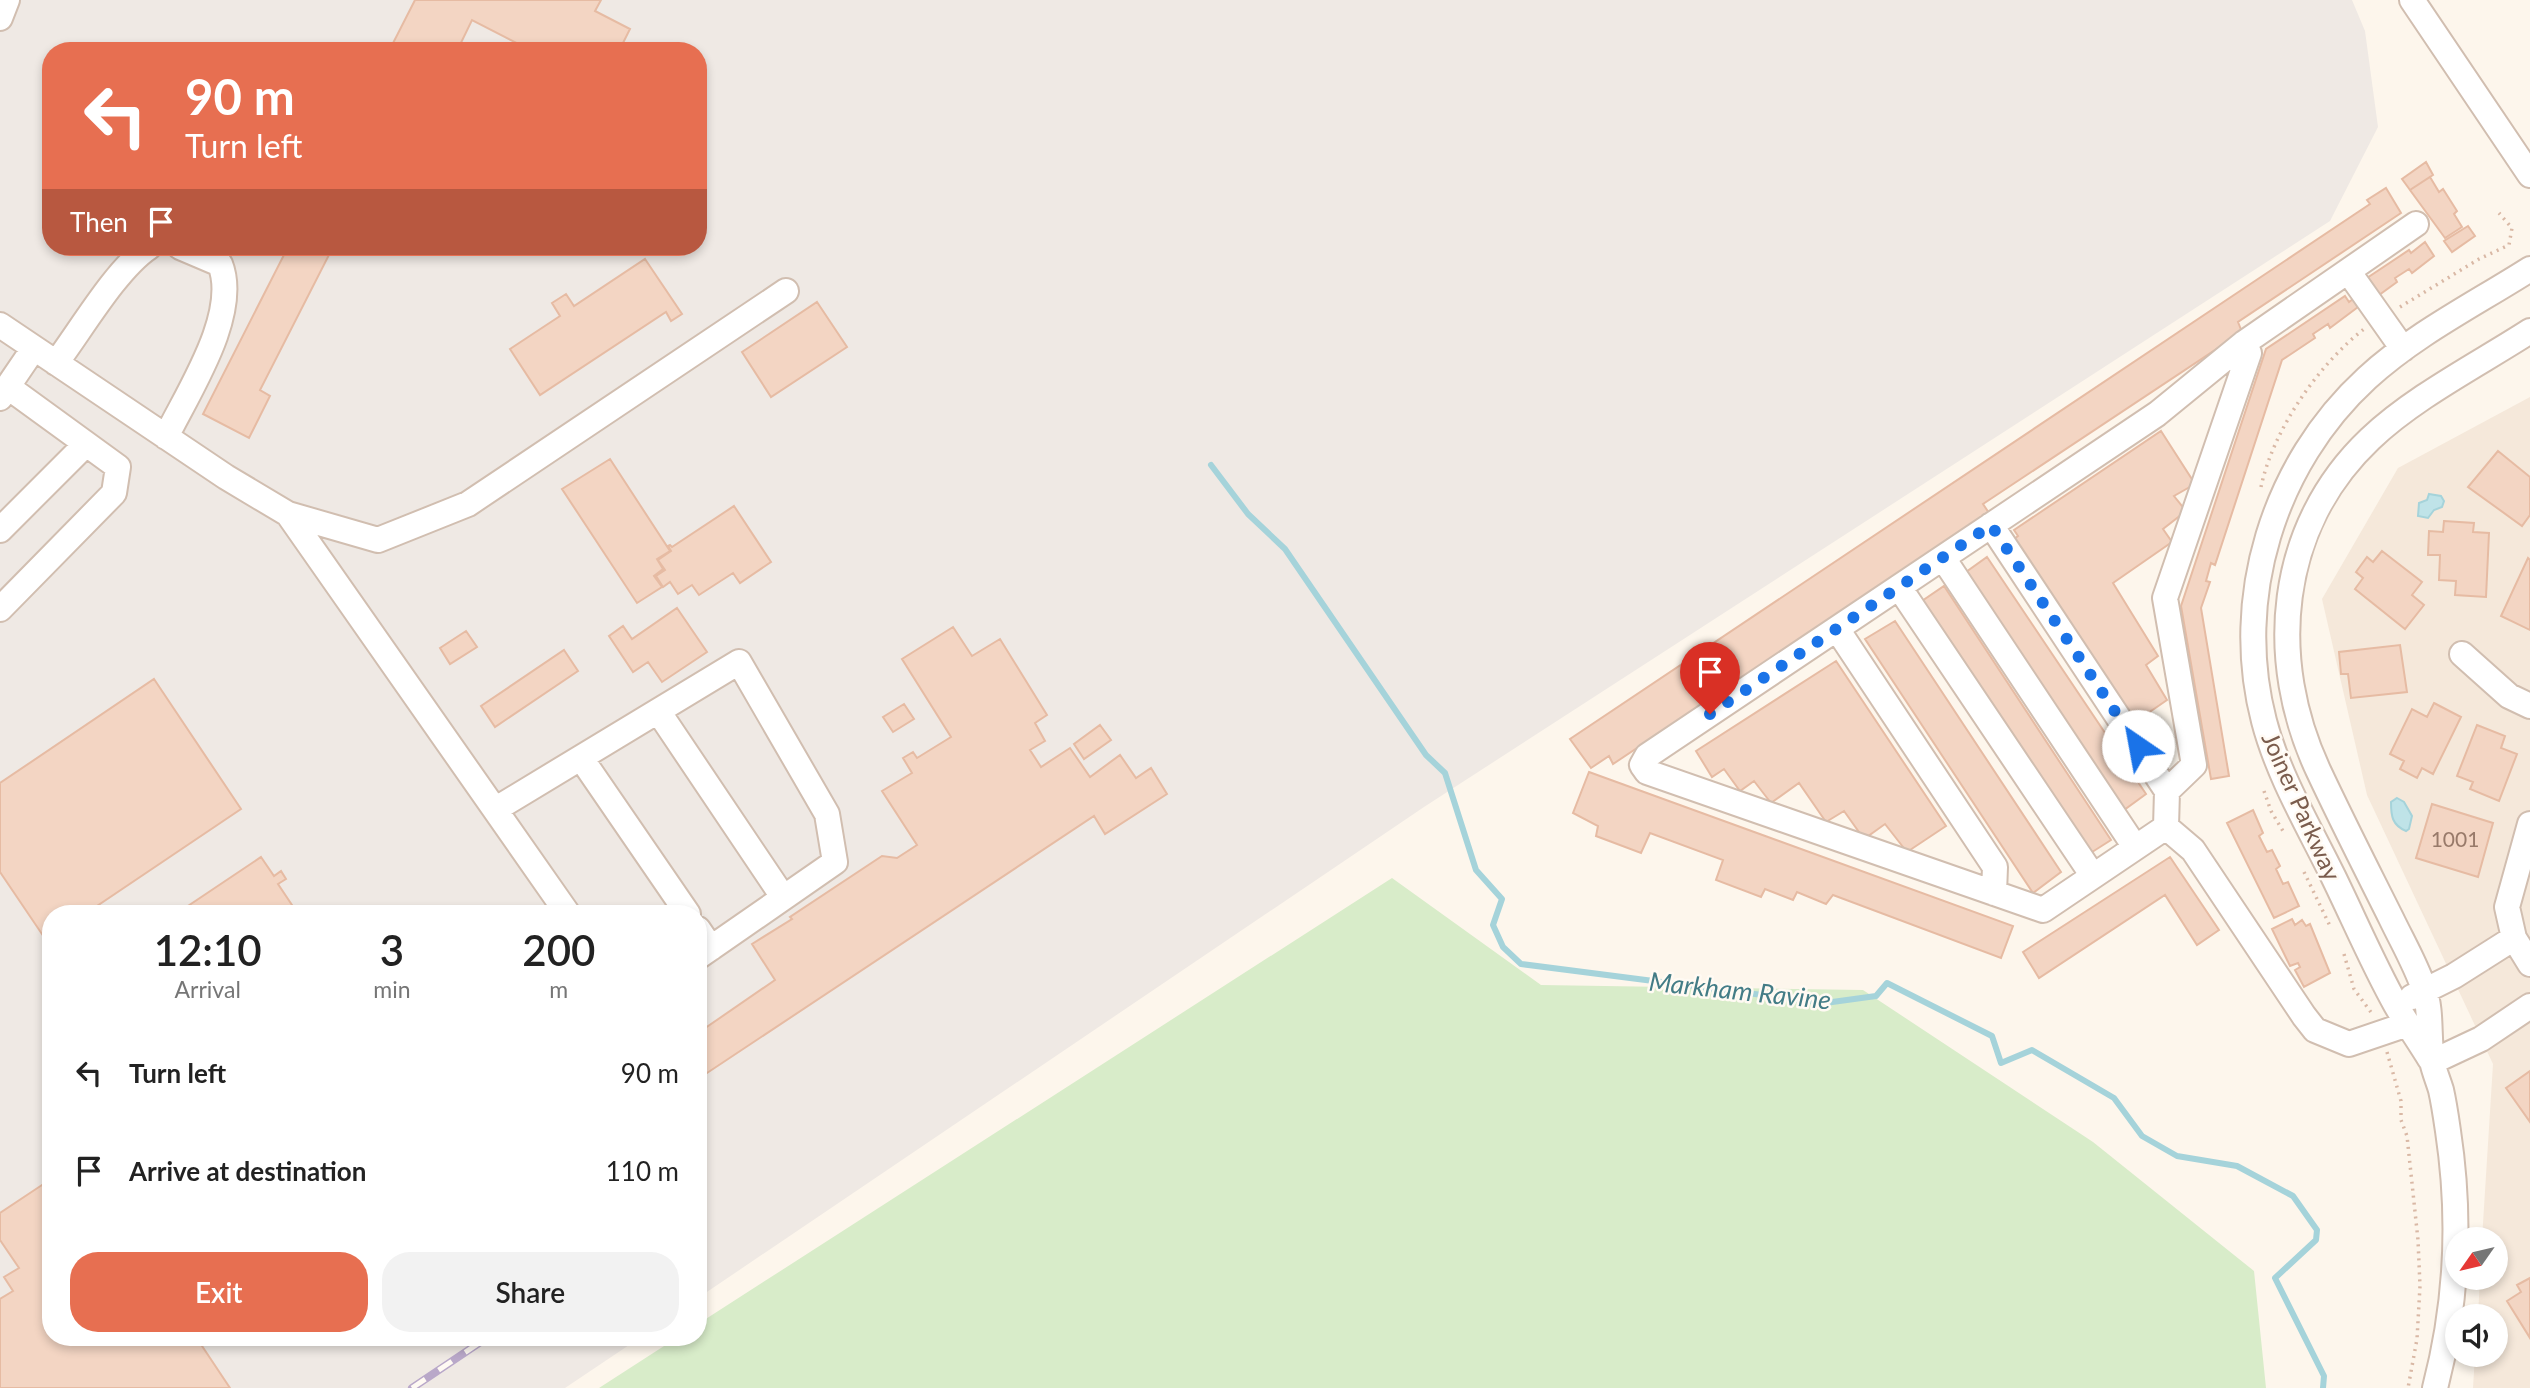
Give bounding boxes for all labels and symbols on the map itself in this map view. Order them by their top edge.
pin [1680,642,1740,714]
position arrow [2101,709,2175,783]
street label: Joiner Parkway [2256,727,2348,885]
house number: 1001 [2431,826,2479,851]
water label: Markham Ravine [1648,965,1832,1015]
north arrow [2445,1227,2508,1290]

